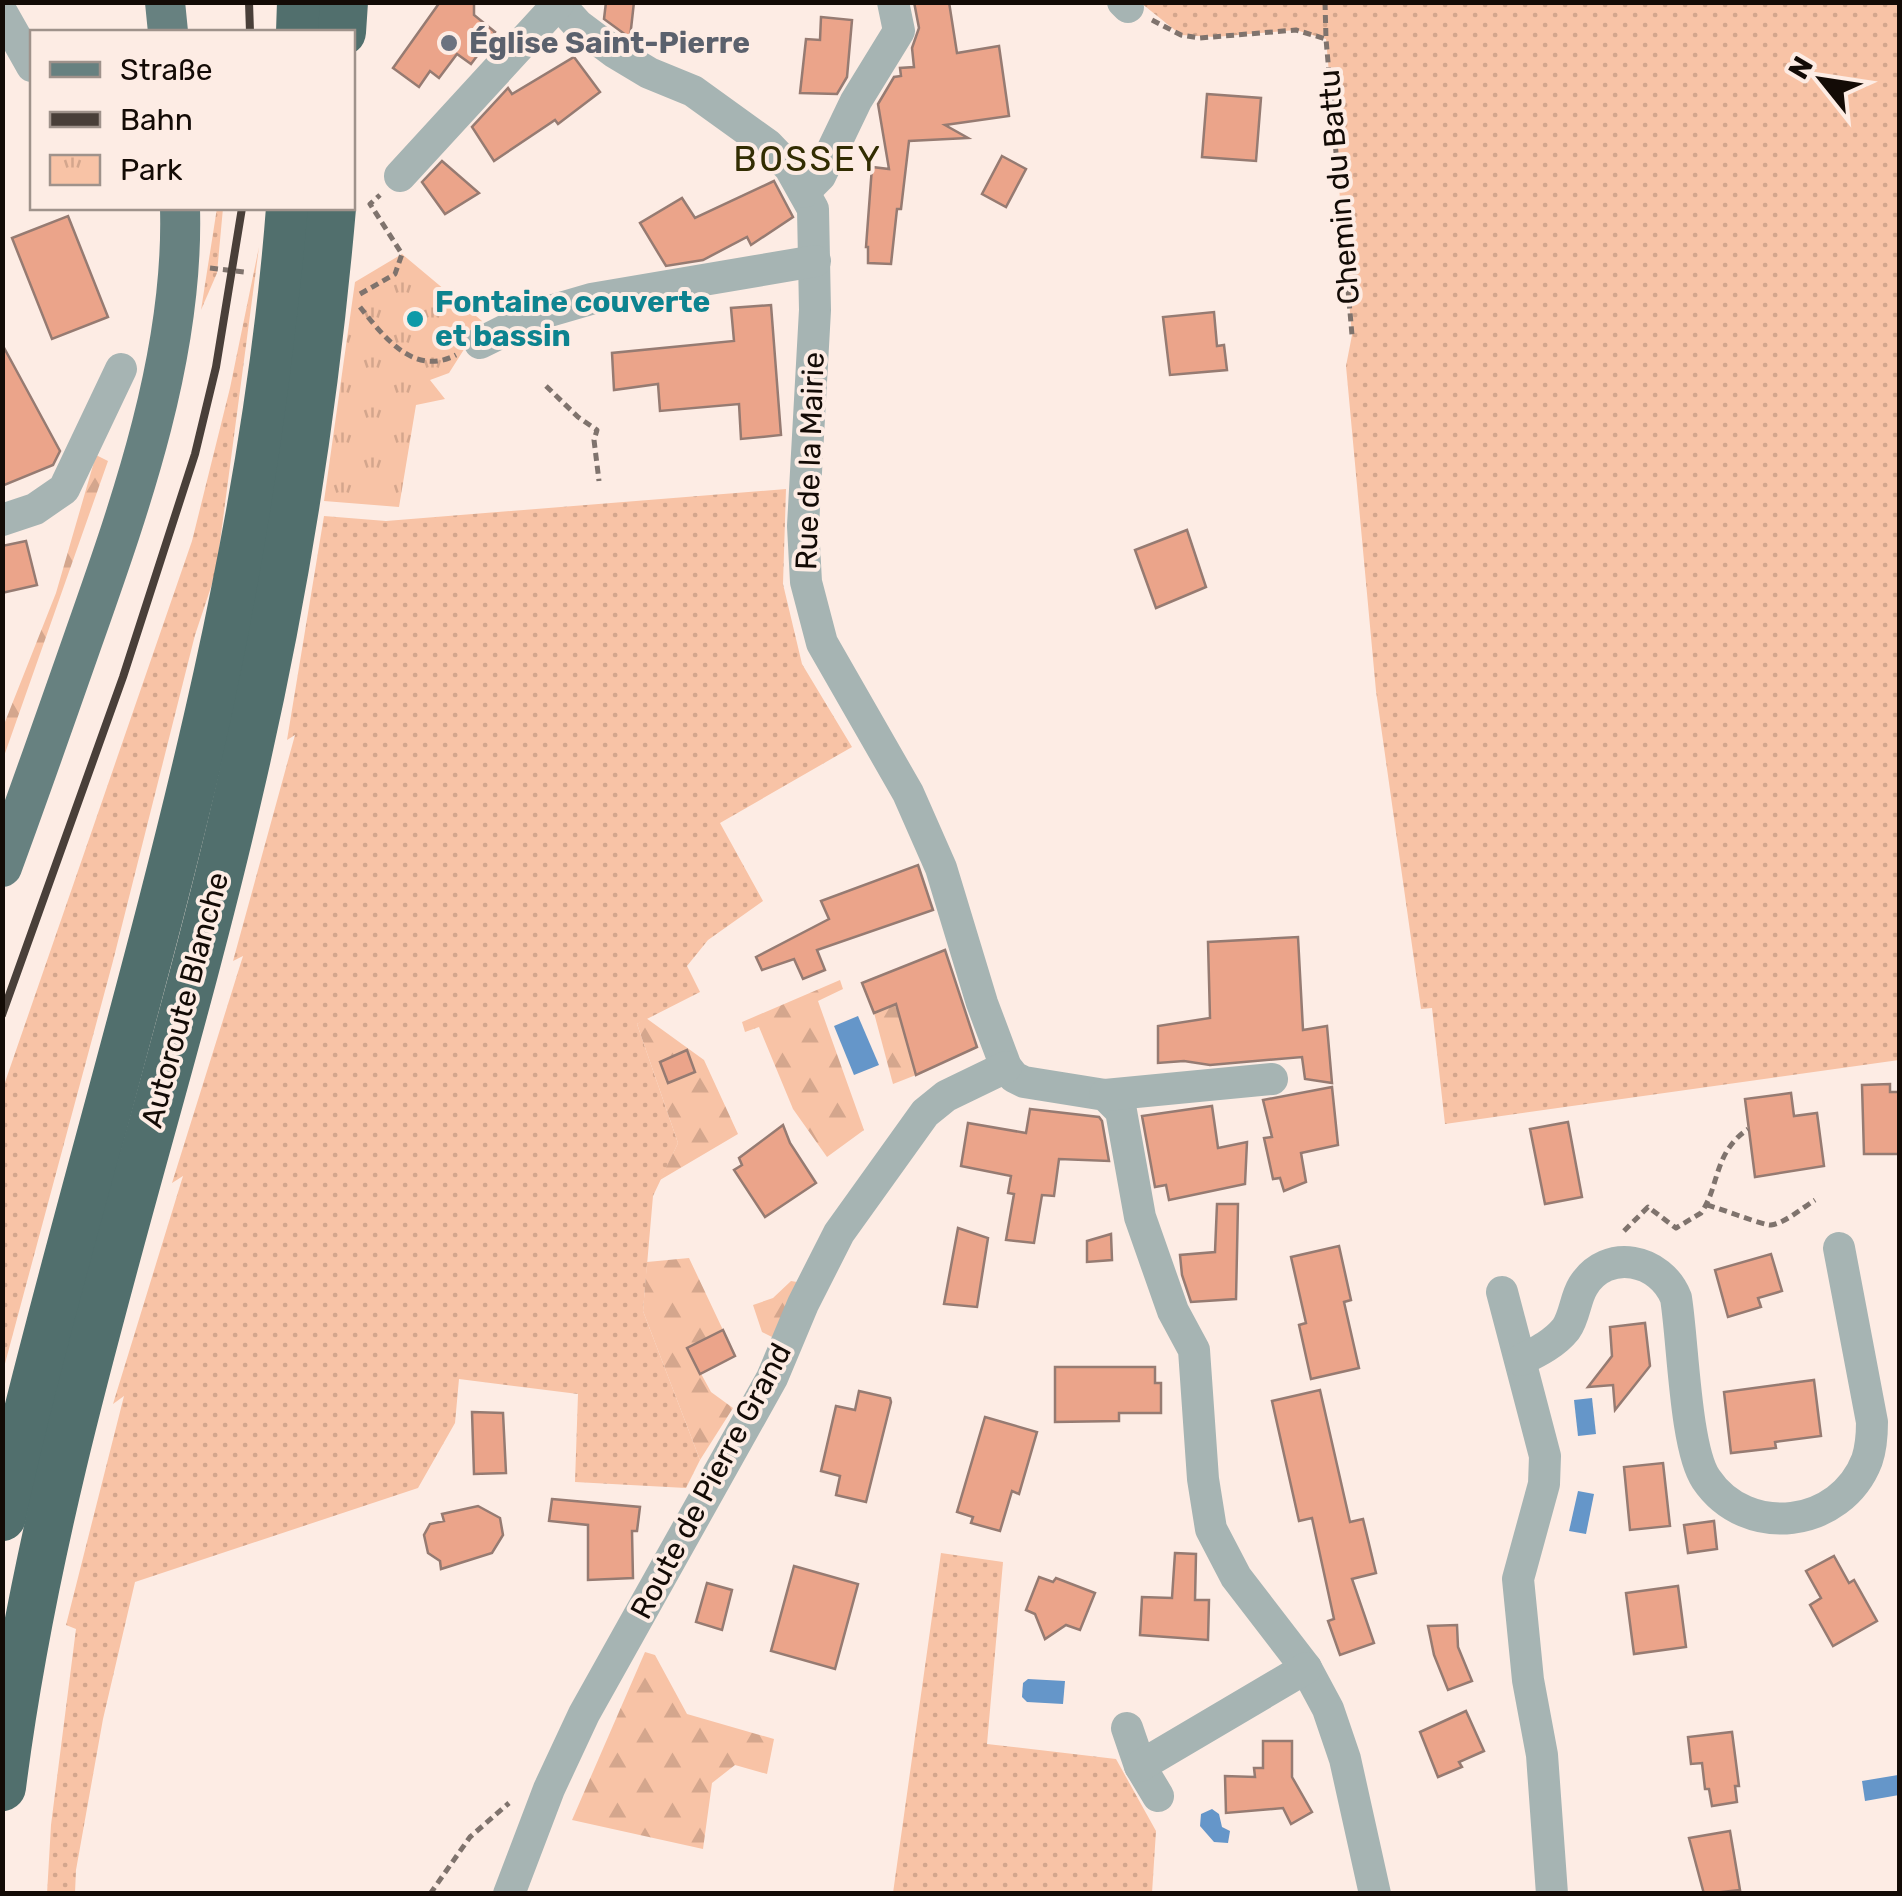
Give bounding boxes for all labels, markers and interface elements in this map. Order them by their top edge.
place label: Église Saint-Pierre [469,25,750,61]
legend [30,30,355,210]
north arrow [1772,30,1872,130]
marker: Église Saint-Pierre [438,32,460,54]
text: N [1781,51,1820,85]
text: Straße [120,52,213,88]
street label: Chemin du Battu [1311,68,1367,306]
text: Bahn [120,102,193,138]
district label: BOSSEY [733,138,883,180]
text: Park [120,152,183,188]
place label: Fontaine couverte et bassin [435,284,710,354]
marker: Fontaine couverte et bassin [404,308,426,330]
street label: Rue de la Mairie [788,351,832,571]
street label: Autoroute Blanche [134,868,236,1132]
street label: Route de Pierre Grand [623,1337,799,1625]

